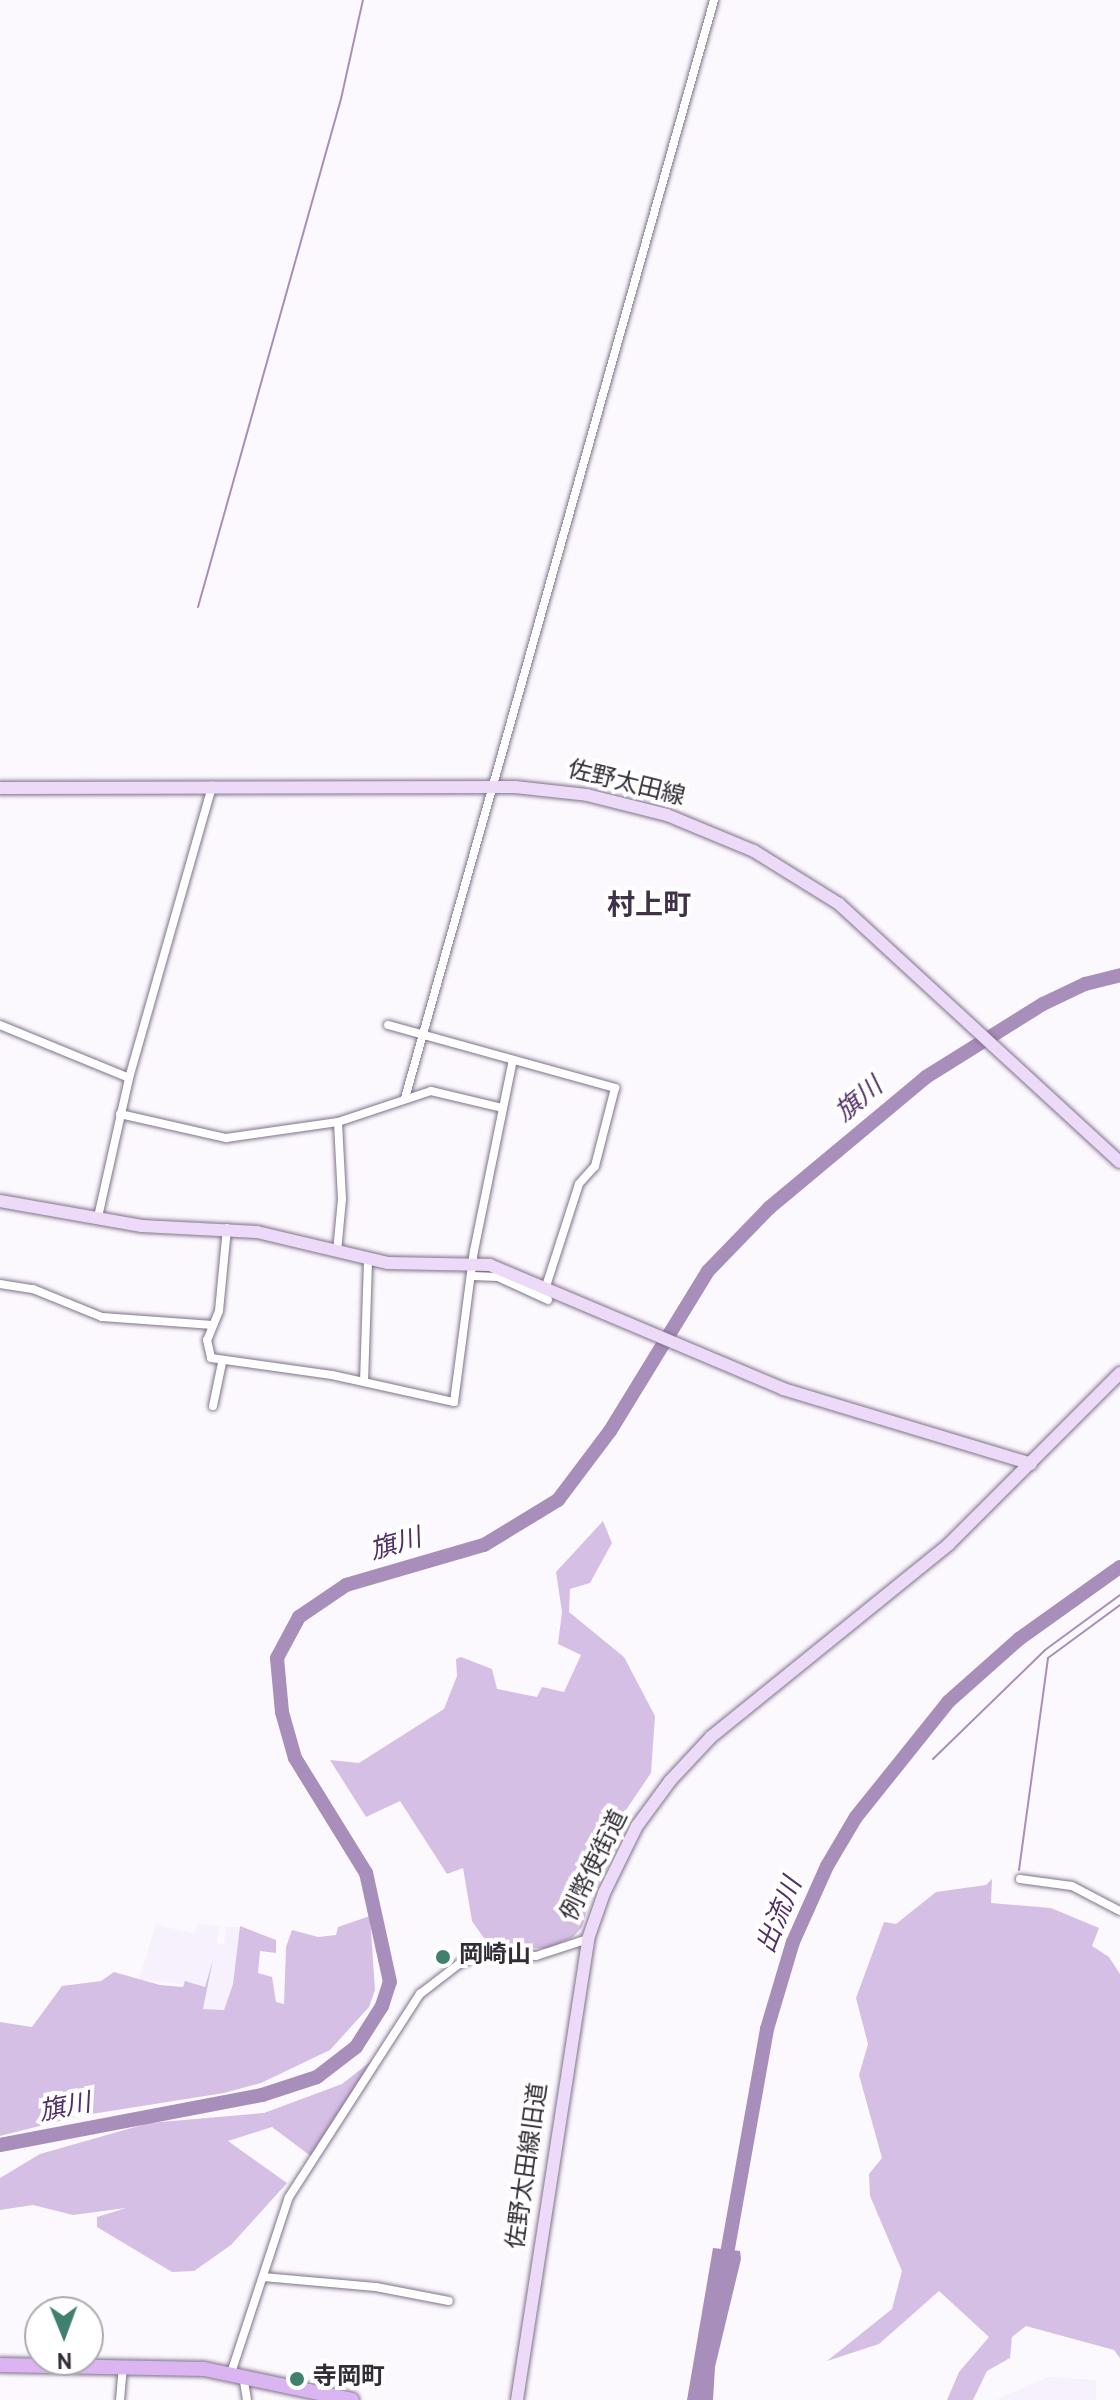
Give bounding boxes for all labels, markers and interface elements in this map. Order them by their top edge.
street label: 佐野太田線 [564,757,688,813]
district label: 村上町 [607,890,691,924]
water label: 旗川 [830,1072,890,1130]
water label: 旗川 [367,1524,425,1568]
street label: 例幣使街道 [557,1806,635,1926]
water label: 出流川 [752,1874,810,1958]
place label: 岡崎山 [459,1943,531,1971]
marker: 岡崎山 [434,1948,452,1966]
street label: 佐野太田線旧道 [503,2081,555,2251]
water label: 旗川 [37,2089,93,2129]
north arrow [24,2296,104,2376]
text: N [56,2345,73,2372]
place label: 寺岡町 [313,2365,385,2393]
marker: 寺岡町 [288,2370,306,2388]

